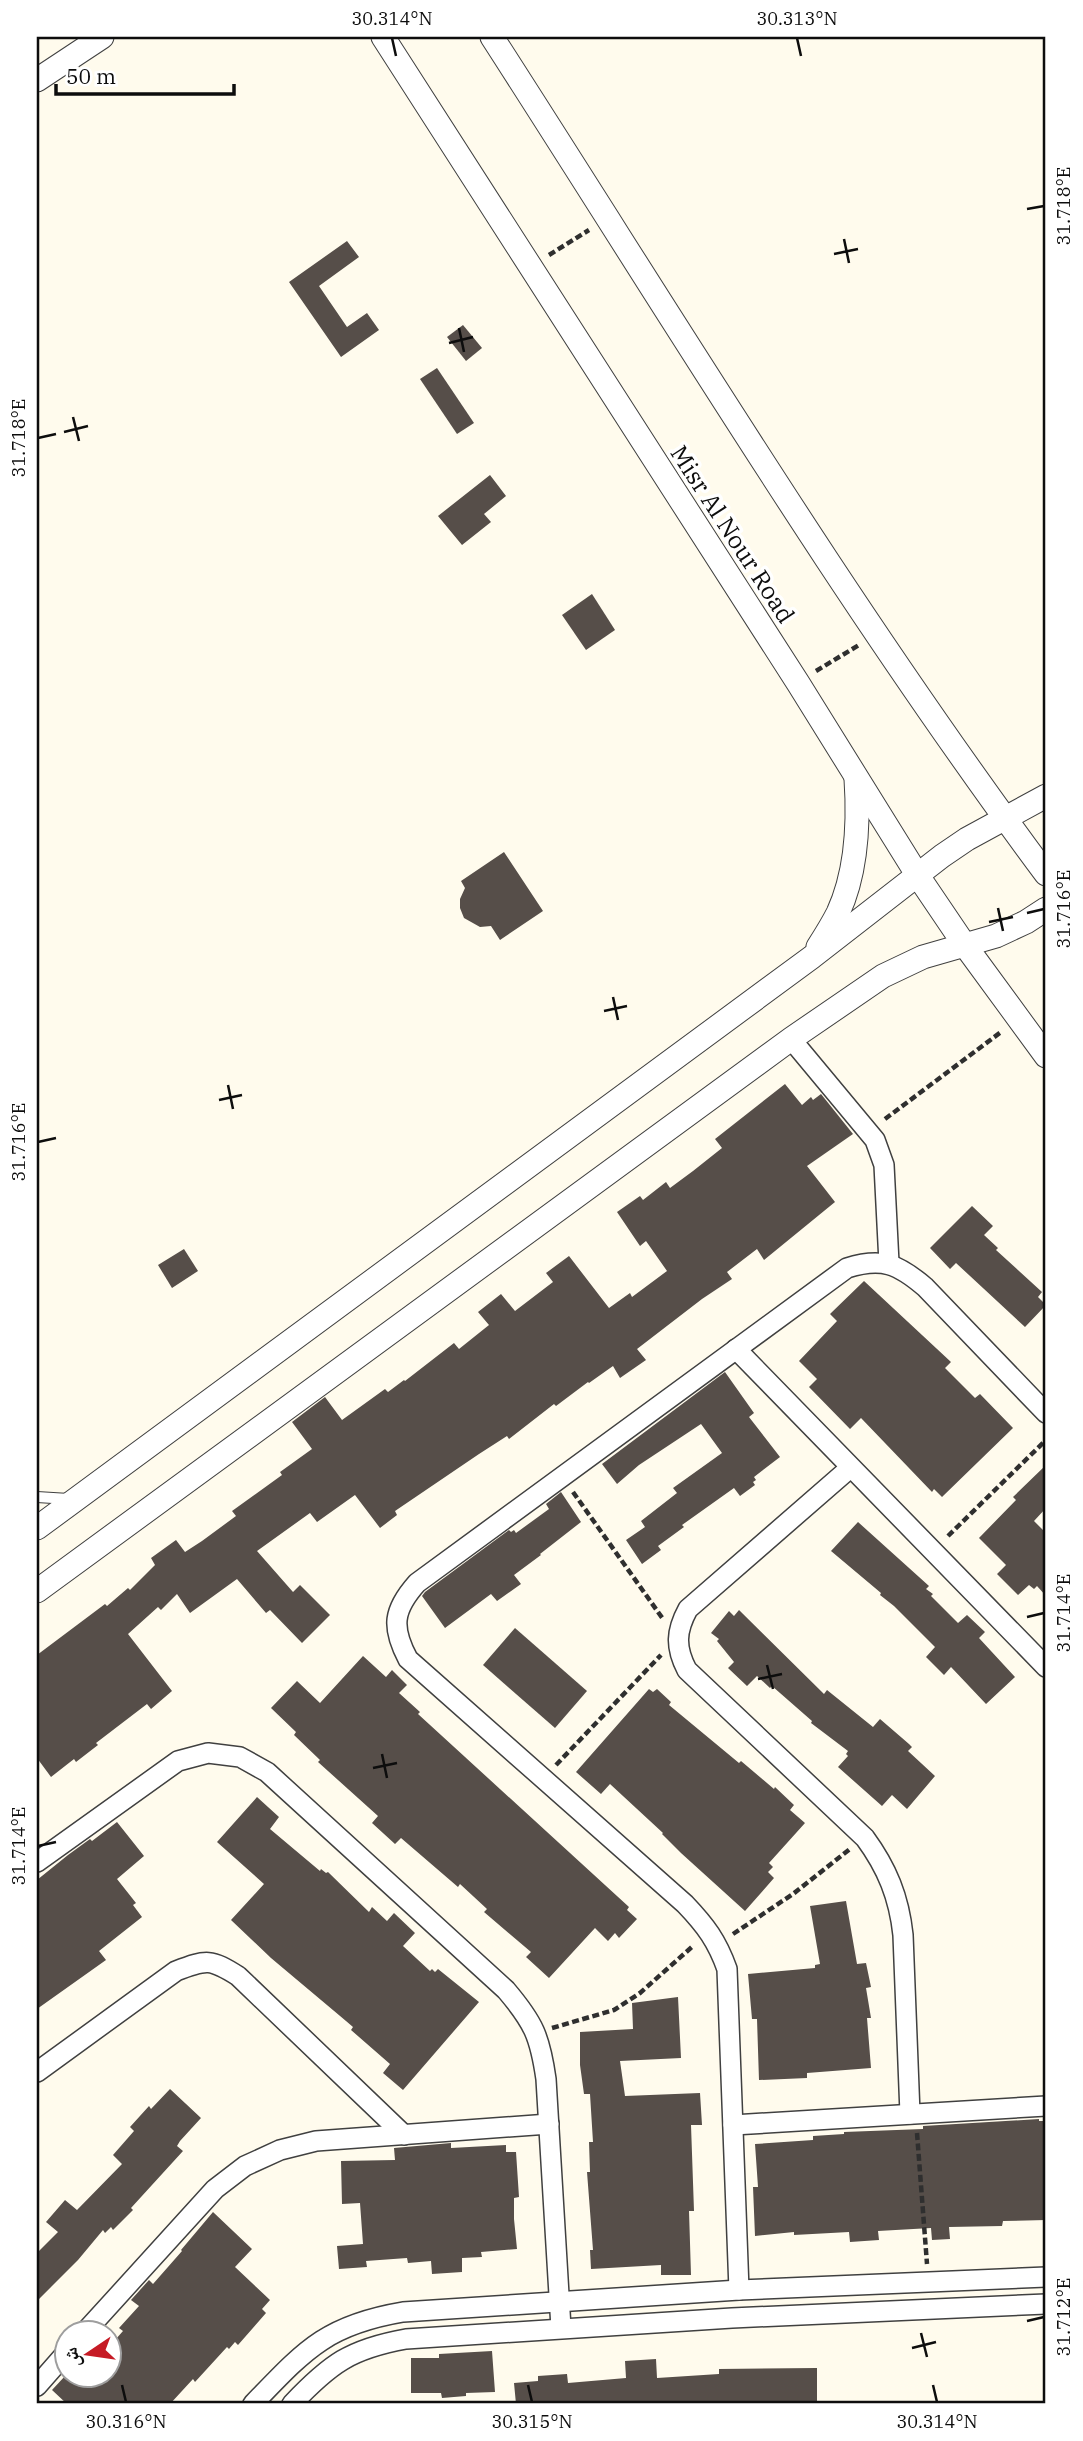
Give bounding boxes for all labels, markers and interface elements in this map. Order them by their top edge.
text: 30.314°N [351,7,433,30]
text: 30.313°N [756,7,838,30]
scale bar [56,52,234,96]
text: 50 m [66,62,116,90]
text: 31.718°E [1052,167,1075,245]
text: 31.718°E [7,399,30,477]
street label: Misr Al Nour Road [664,439,802,629]
text: 31.716°E [1052,870,1075,948]
text: 31.716°E [7,1103,30,1181]
text: 31.714°E [1052,1574,1075,1652]
text: 31.714°E [7,1807,30,1885]
text: 31.712°E [1052,2278,1075,2356]
north arrow [52,2318,122,2388]
text: ش [57,2345,85,2370]
text: 30.316°N [85,2410,167,2433]
text: 30.315°N [491,2410,573,2433]
text: 30.314°N [896,2410,978,2433]

